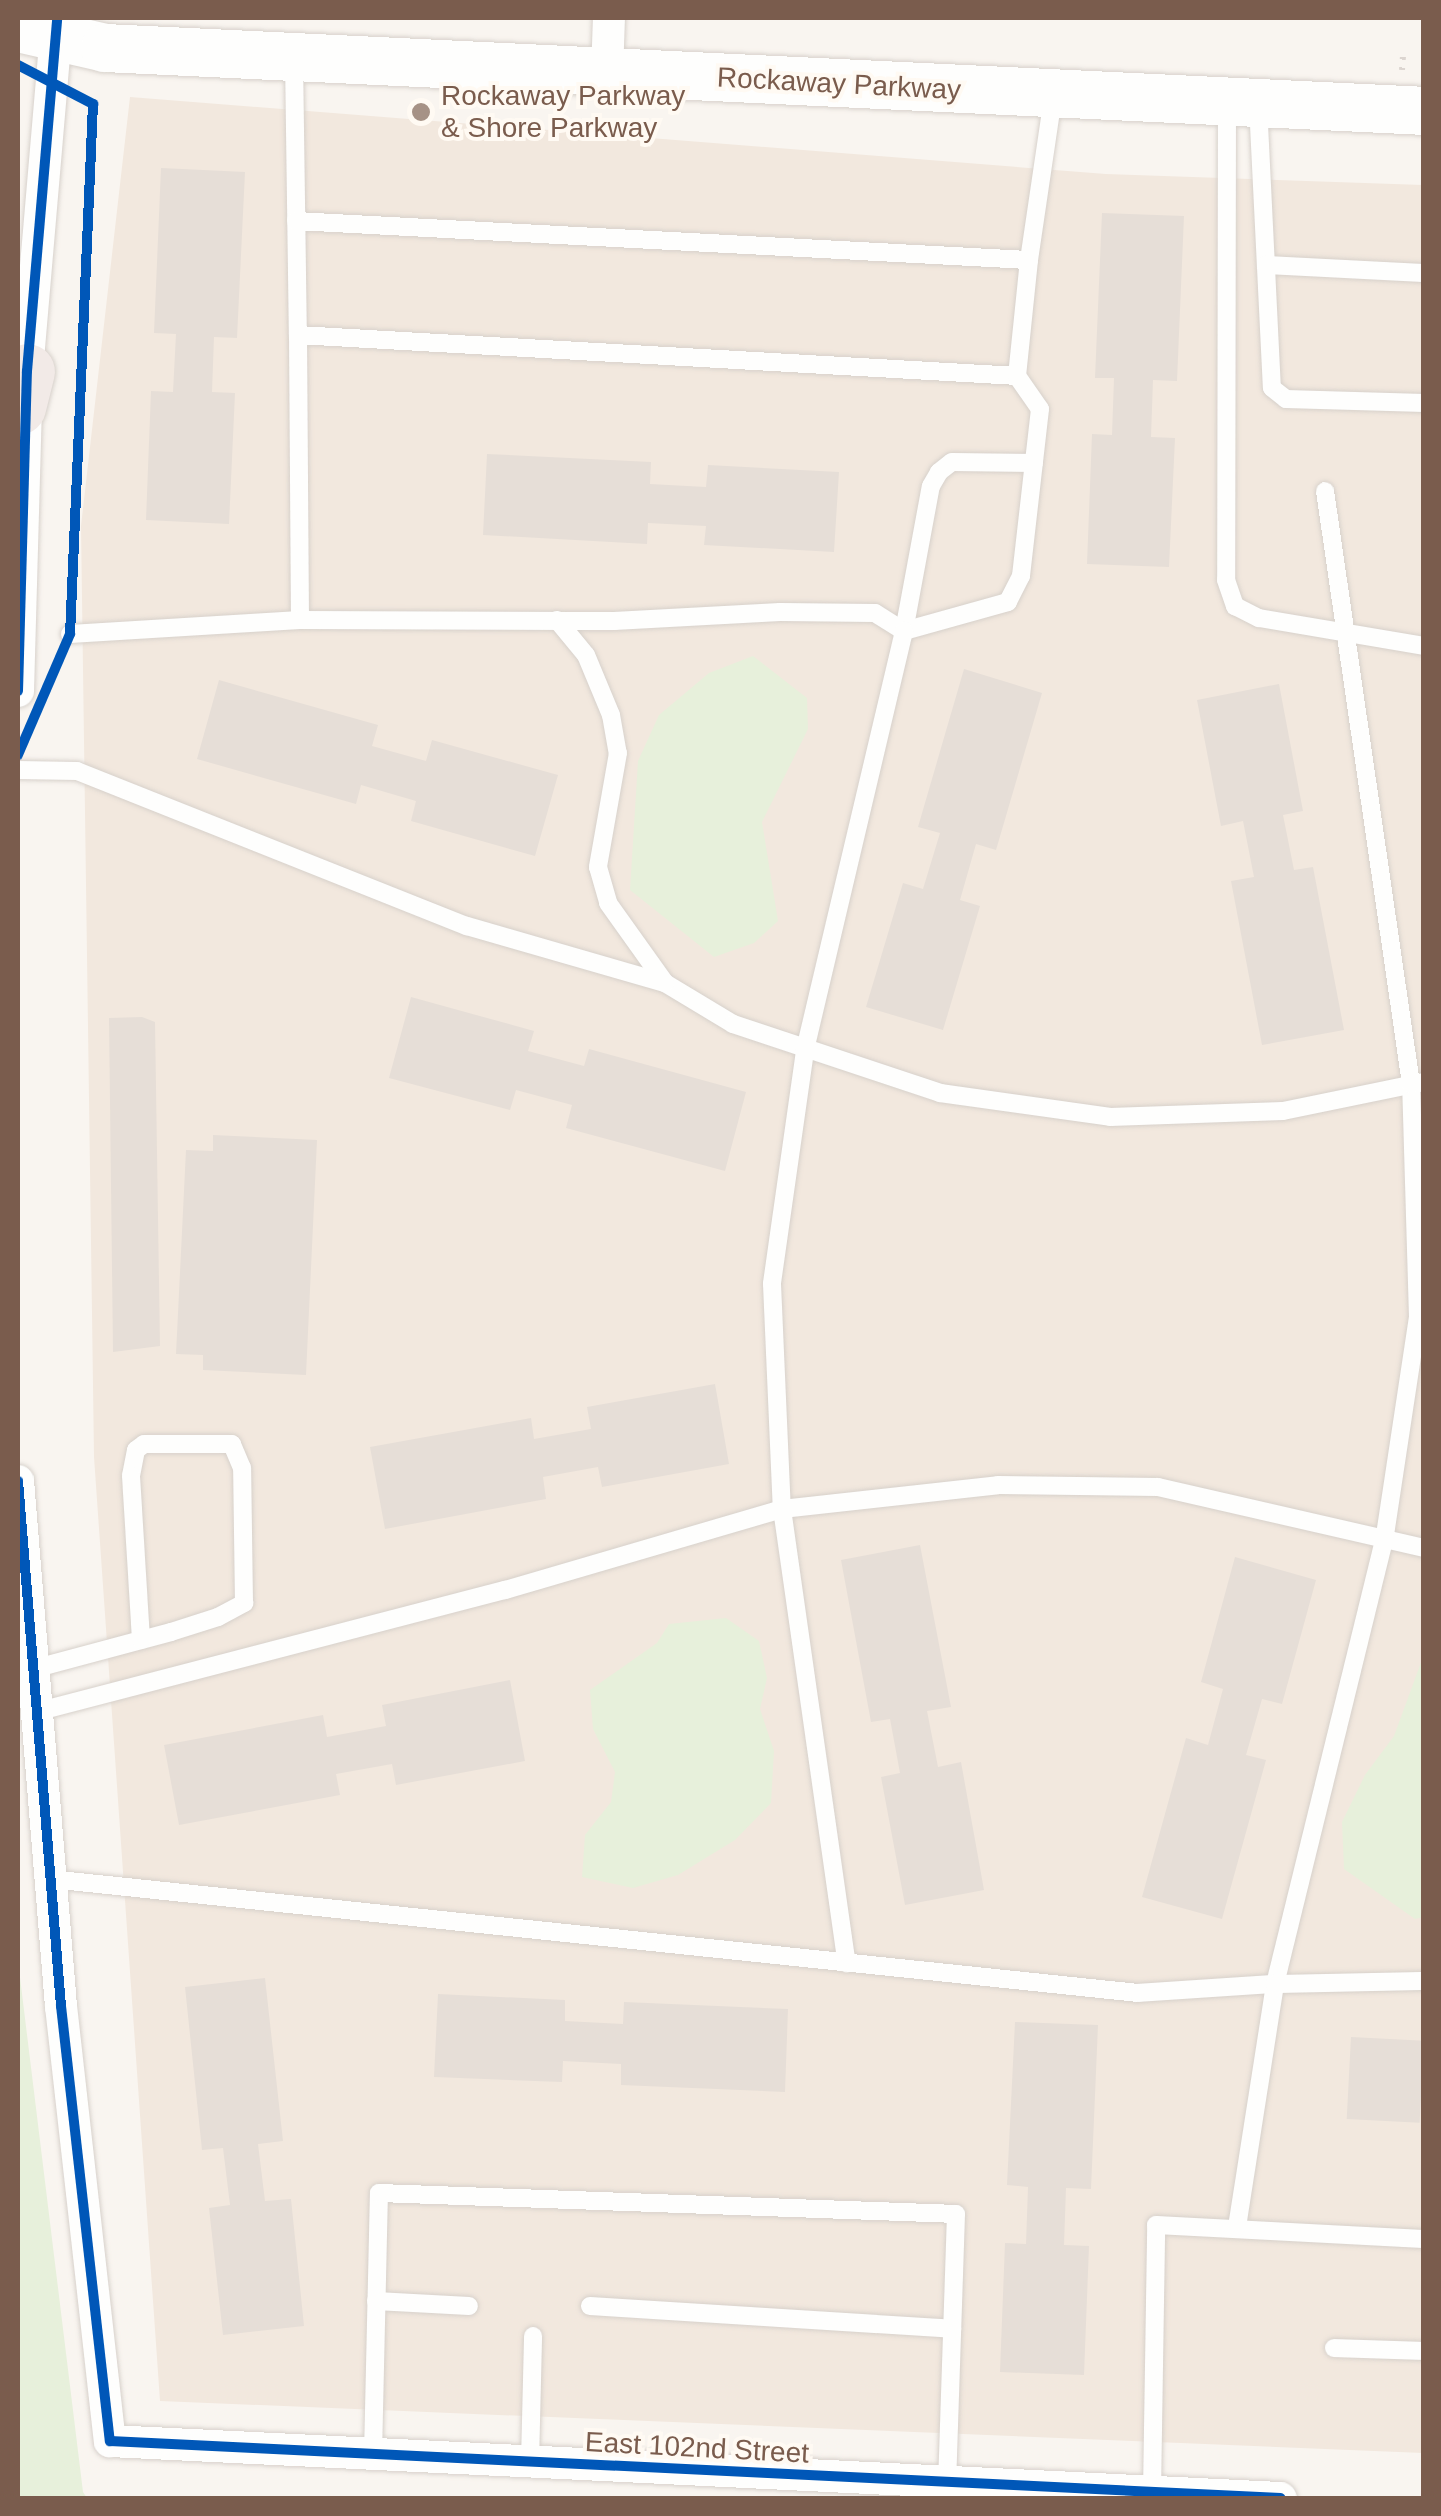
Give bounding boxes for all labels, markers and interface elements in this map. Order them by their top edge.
street label: Rockaway Parkway [716,61,962,107]
place label: Rockaway Parkway & Shore Parkway [441,79,685,145]
marker: Rockaway Parkway & Shore Parkway [410,101,432,123]
street label: East 102nd Street [584,2425,810,2471]

